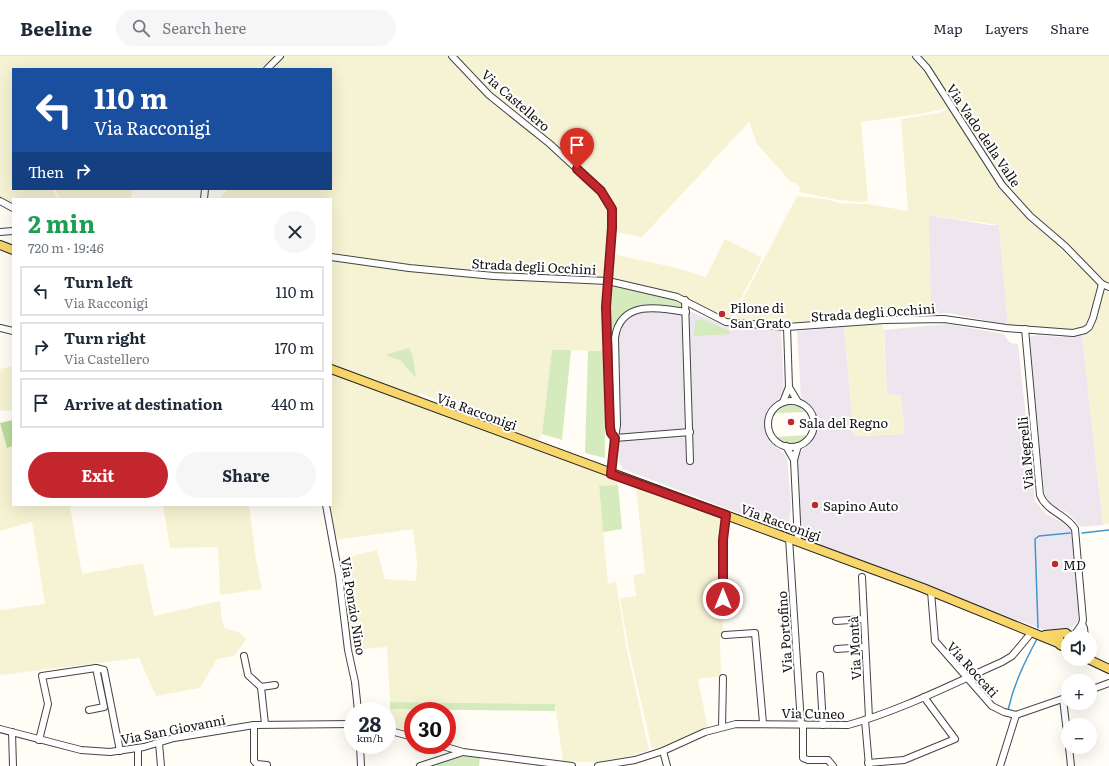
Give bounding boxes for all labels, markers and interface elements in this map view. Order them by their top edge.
search box [116,10,396,46]
text: Beeline [20,14,92,42]
text: Search here [162,16,246,39]
icon: search [130,17,152,39]
text: Map [933,18,963,38]
text: Layers [985,18,1028,38]
text: Share [1050,18,1089,38]
street label: Via Castellero [477,65,555,135]
text: 110 m [94,76,168,118]
street label: Via Vado della Valle [942,80,1026,191]
icon: left [28,84,80,136]
text: Via Racconigi [94,114,211,141]
pin [560,128,594,169]
icon: arrive [566,134,588,156]
text: Then [28,160,64,183]
icon: right [72,160,94,182]
text: 2 min [28,205,95,240]
button: close [274,211,316,253]
text: 720 m · 19:46 [28,238,104,257]
street label: Strada degli Occhini [471,253,597,279]
text: Turn left [64,270,133,293]
icon: left [30,280,52,302]
text: 110 m [276,280,314,303]
text: Via Racconigi [64,293,148,312]
place label: Pilone di San Grato [730,298,791,332]
street label: Strada degli Occhini [810,298,937,326]
marker: Pilone di San Grato [717,309,727,319]
text: Turn right [64,326,146,349]
icon: right [30,336,52,358]
text: 170 m [275,336,314,359]
text: Via Castellero [64,349,150,368]
street label: Via Racconigi [434,388,521,435]
icon: arrive [30,392,52,414]
text: Arrive at destination [64,392,223,415]
text: 440 m [271,392,314,415]
place label: Sala del Regno [799,413,889,432]
street label: Via Negrelli [1012,415,1038,490]
marker: Sala del Regno [786,417,796,427]
button: Exit [28,452,168,498]
button: Share [176,452,316,498]
place label: Sapino Auto [823,496,899,515]
street label: Via Racconigi [738,499,825,546]
marker: Sapino Auto [810,500,820,510]
place label: MD [1063,555,1086,574]
street label: Via Ponzio Nino [337,556,371,657]
marker: MD [1050,559,1060,569]
position arrow [702,578,744,620]
street label: Via Portofino [772,590,796,674]
street label: Via Montà [843,616,865,680]
map controls [1061,630,1097,754]
button: sound [1061,630,1097,666]
street label: Via Roccati [943,637,1004,702]
button: + [1061,674,1097,710]
speed limit sign: 30 [404,702,456,754]
street label: Via Cuneo [781,703,845,723]
text: 28 [359,708,381,738]
street label: Via San Giovanni [119,709,228,748]
button: − [1061,718,1097,754]
text: km/h [357,730,383,745]

